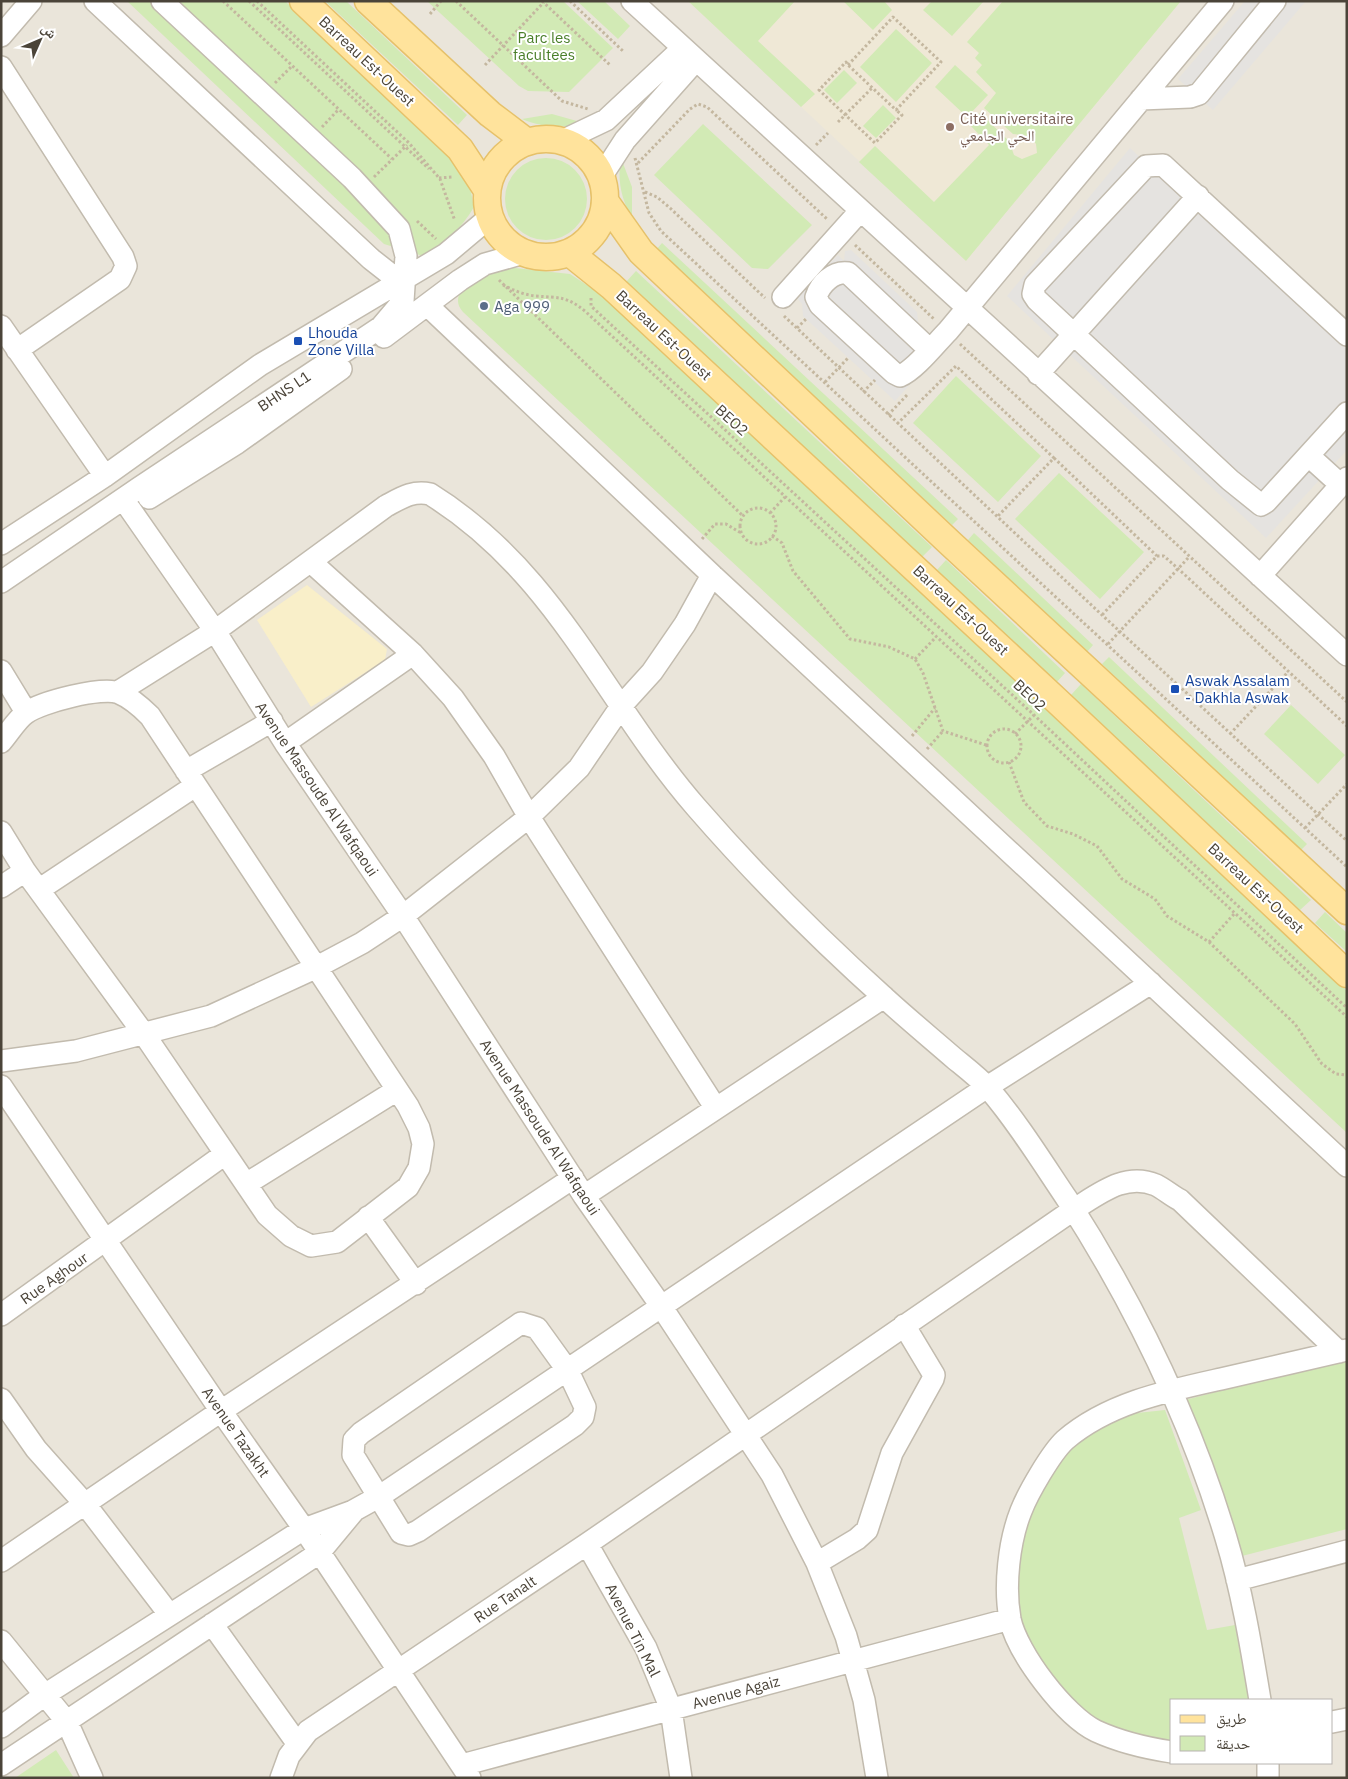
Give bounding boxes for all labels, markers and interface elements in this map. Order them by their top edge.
street label: Barreau Est-Ouest [315,12,419,110]
north arrow [15,15,65,65]
text: ش [38,19,61,43]
park label: Parc les facultees [513,28,575,64]
place label: Cité universitaire الحي الجامعي [960,109,1074,147]
marker: Cité universitaire الحي الجامعي [944,121,956,133]
street label: Barreau Est-Ouest [612,286,716,384]
place label: Aga 999 [494,297,550,316]
marker: Aga 999 [478,300,490,312]
place label: Lhouda Zone Villa [308,323,374,359]
marker: Lhouda Zone Villa [292,335,304,347]
street label: BHNS L1 [254,366,314,416]
street label: BEO2 [711,400,753,440]
street label: Barreau Est-Ouest [909,561,1013,659]
place label: Aswak Assalam - Dakhla Aswak [1185,671,1290,707]
street label: BEO2 [1010,675,1050,715]
marker: Aswak Assalam - Dakhla Aswak [1169,683,1181,695]
street label: Avenue Massoude Al Wafqaoui [251,698,383,880]
street label: Barreau Est-Ouest [1204,839,1308,937]
street label: Avenue Massoude Al Wafqaoui [476,1035,604,1219]
street label: Rue Aghour [16,1247,92,1308]
street label: Avenue Tazakht [198,1383,274,1481]
street label: Rue Tanalt [470,1571,540,1627]
street label: Avenue Tin Mal [601,1580,665,1680]
street label: Avenue Agaiz [690,1671,782,1713]
legend [1170,1699,1333,1764]
text: طريق [1216,1709,1247,1729]
text: حديقة [1216,1734,1251,1753]

